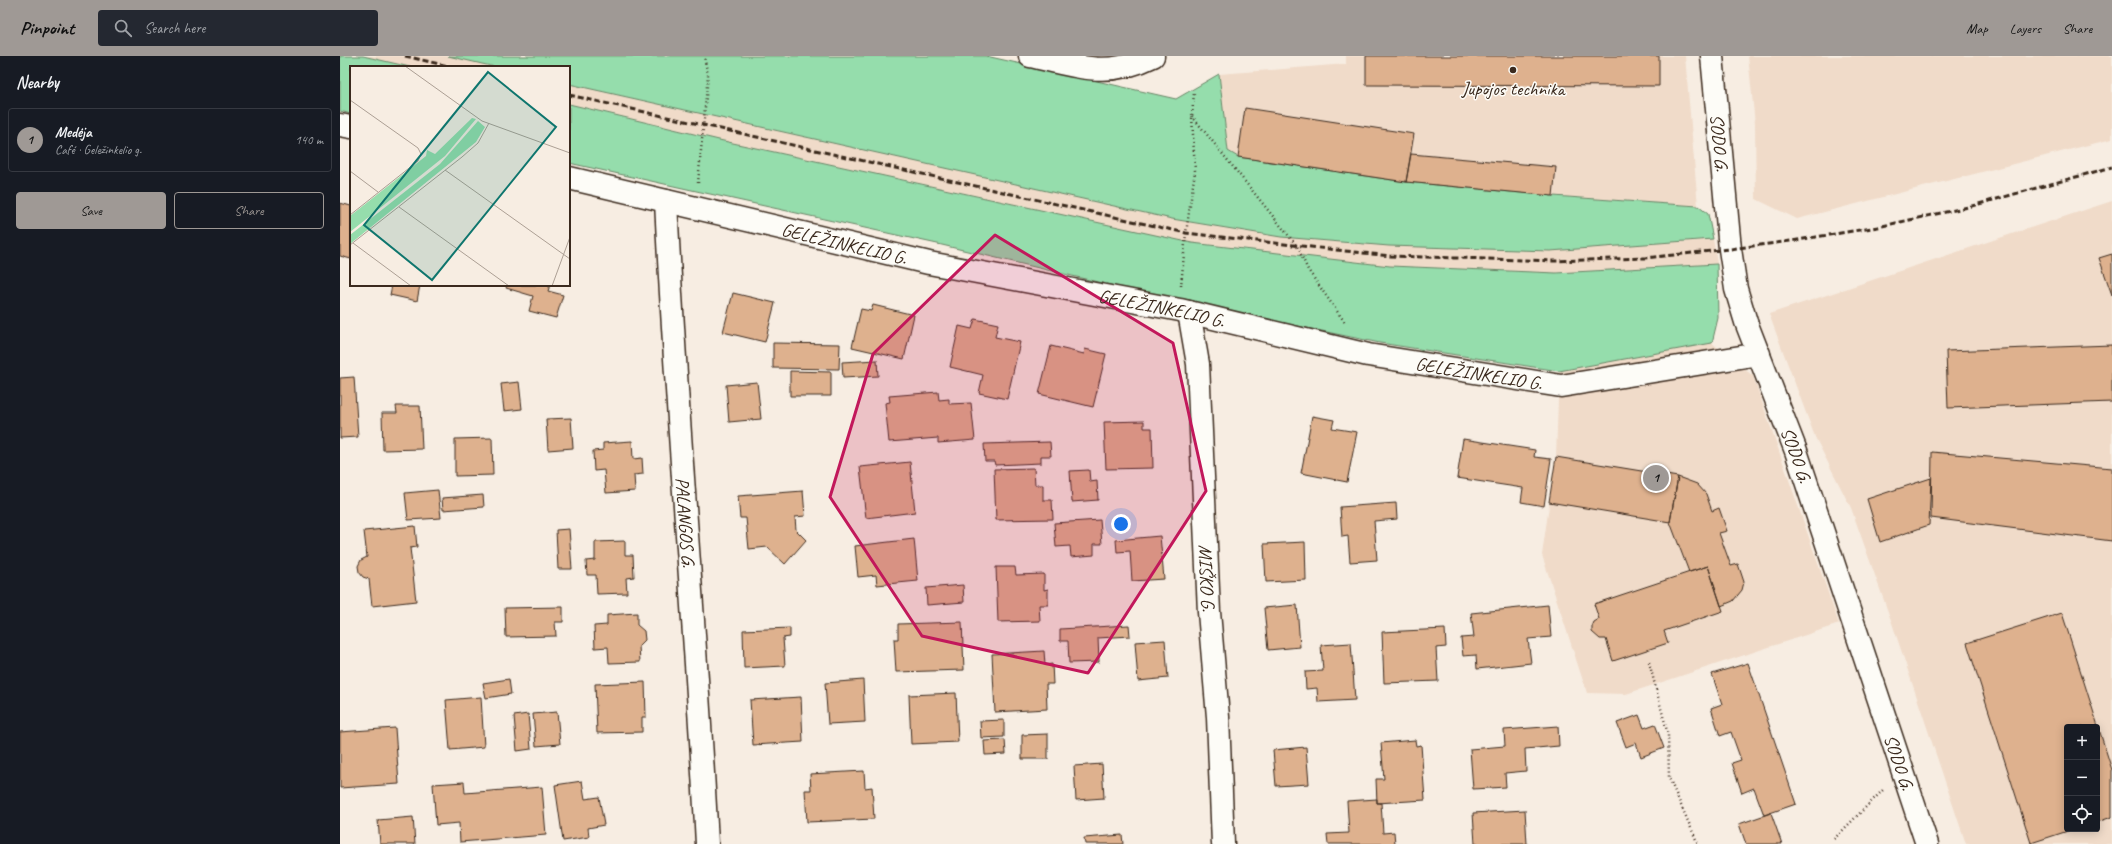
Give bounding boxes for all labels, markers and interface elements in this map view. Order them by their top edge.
search box [98,10,378,46]
text: Pinpoint [20,16,74,40]
icon: search [112,17,134,39]
text: Search here [144,19,205,38]
text: Map [1966,20,1988,37]
text: Layers [2010,20,2041,37]
text: Share [2063,20,2092,37]
marker: Jupojos technika [1508,65,1518,75]
inset map [350,66,570,286]
text: Nearby [16,72,59,93]
place label: Jupojos technika [1461,77,1567,101]
street label: SODO G. [1704,113,1734,173]
text: Medėja [55,123,92,142]
text: 1 [27,132,33,148]
text: 140 m [295,132,323,148]
text: Café · Geležinkelio g. [55,142,142,158]
button: Save [16,192,166,229]
button: Share [174,192,324,229]
street label: GELEŽINKELIO G. [779,218,910,270]
street label: GELEŽINKELIO G. [1097,284,1227,333]
street label: GELEŽINKELIO G. [1414,352,1544,396]
street label: SODO G. [1775,424,1817,486]
pin: 1 [1643,463,1669,493]
street label: PALANGOS G. [670,477,700,569]
your location [1111,514,1131,534]
street label: MIŠKO G. [1193,544,1220,612]
map controls [2064,724,2100,832]
button: + [2064,724,2100,760]
street label: SODO G. [1878,731,1919,793]
button: − [2064,760,2100,796]
button: locate [2064,796,2100,832]

